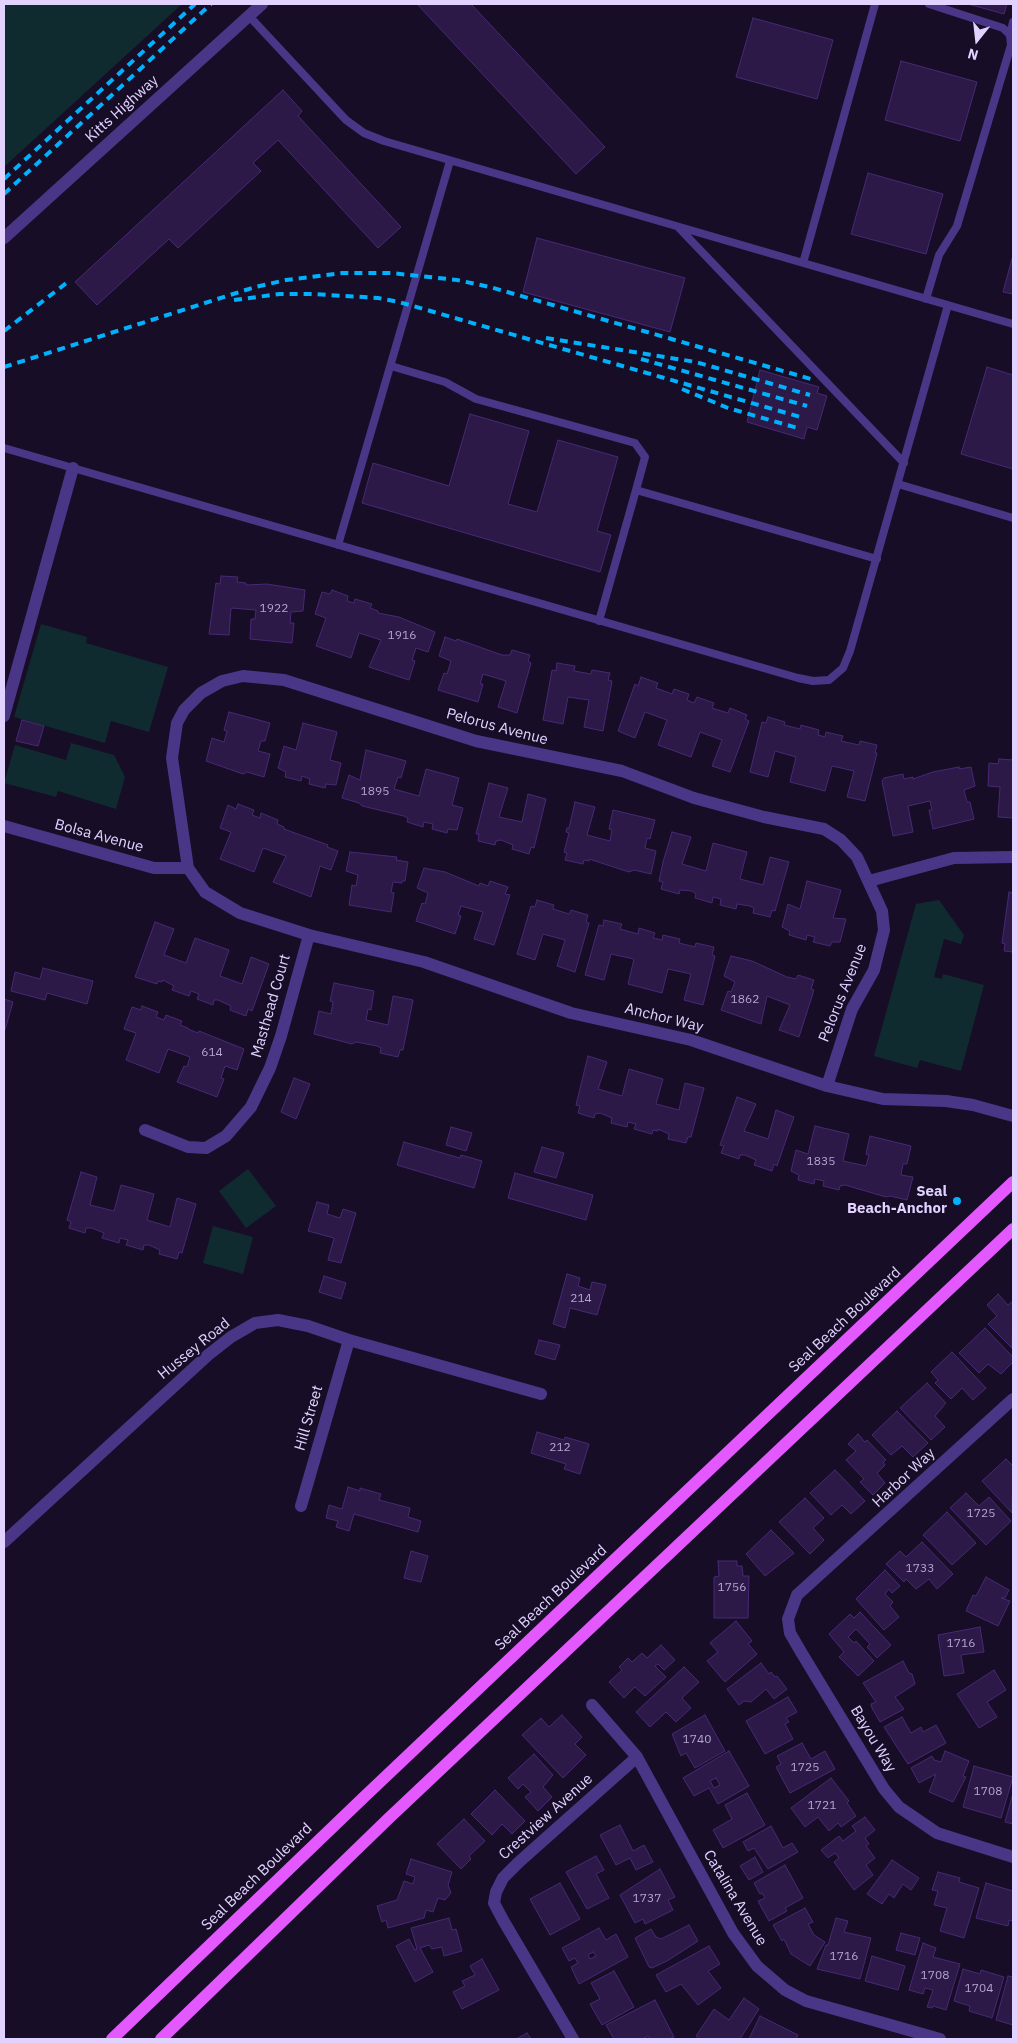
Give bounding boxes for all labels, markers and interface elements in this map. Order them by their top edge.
north arrow [952,15,1002,65]
text: N [966,44,980,64]
street label: Kitts Highway [82,72,162,146]
house number: 1922 [260,602,288,616]
house number: 1916 [388,629,416,643]
street label: Pelorus Avenue [444,705,550,749]
house number: 1895 [361,785,389,799]
street label: Bolsa Avenue [53,816,145,856]
street label: Pelorus Avenue [815,941,871,1045]
street label: Masthead Court [248,952,294,1060]
house number: 1862 [731,993,759,1007]
street label: Anchor Way [623,1000,705,1036]
house number: 614 [201,1046,223,1060]
house number: 1835 [807,1155,835,1169]
place label: Seal Beach-Anchor [847,1183,947,1218]
marker: Seal Beach-Anchor [951,1195,963,1207]
street label: Seal Beach Boulevard [785,1263,905,1377]
house number: 214 [570,1292,592,1306]
street label: Hussey Road [154,1315,234,1383]
street label: Hill Street [291,1383,327,1453]
house number: 212 [549,1441,571,1455]
street label: Harbor Way [869,1445,939,1511]
house number: 1725 [967,1507,995,1521]
street label: Seal Beach Boulevard [491,1541,611,1655]
house number: 1733 [906,1562,934,1576]
house number: 1756 [718,1581,746,1595]
house number: 1716 [947,1637,975,1651]
street label: Bayou Way [846,1703,900,1775]
house number: 1740 [683,1733,711,1747]
house number: 1725 [791,1761,819,1775]
street label: Crestview Avenue [495,1770,597,1864]
house number: 1708 [974,1785,1002,1799]
house number: 1721 [808,1799,836,1813]
street label: Seal Beach Boulevard [198,1820,316,1934]
street label: Catalina Avenue [699,1847,771,1949]
house number: 1737 [633,1892,661,1906]
house number: 1716 [830,1950,858,1964]
house number: 1708 [921,1969,949,1983]
house number: 1704 [965,1982,993,1996]

